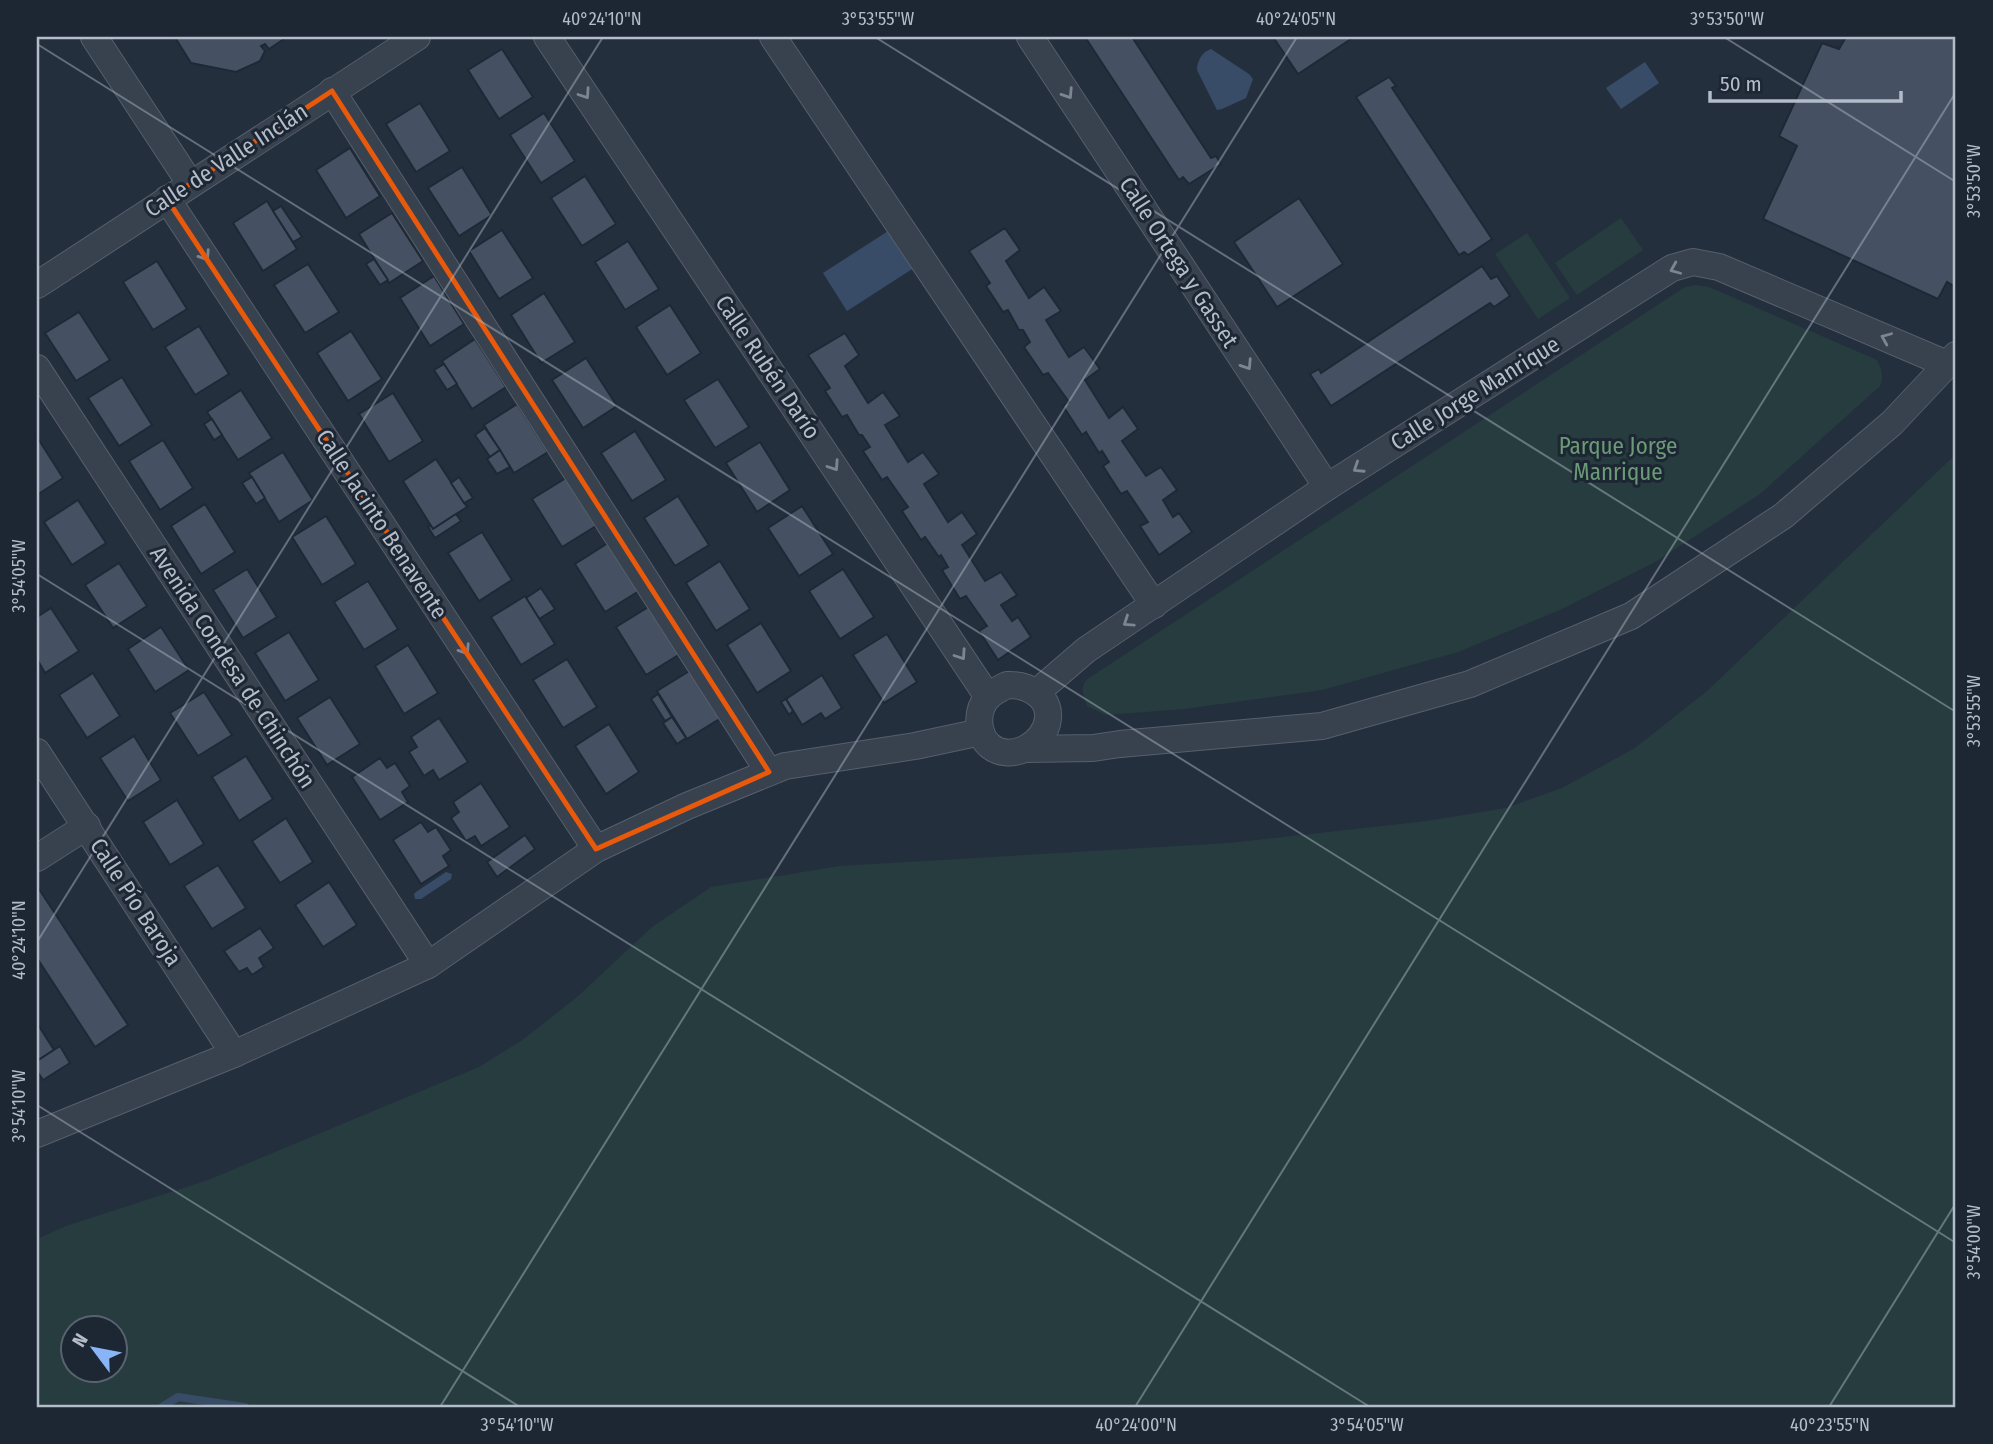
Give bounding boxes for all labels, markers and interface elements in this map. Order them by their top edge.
text: 40°24'10"N [562,8,642,30]
text: 3°53'55"W [842,8,915,30]
text: 40°24'05"N [1256,8,1336,30]
text: 3°53'50"W [1690,8,1765,30]
scale bar [1710,60,1900,104]
text: 50 m [1720,71,1762,97]
one-way arrow [577,86,590,99]
one-way arrow [1060,86,1073,99]
street label: Calle de Valle Inclán [139,97,313,223]
text: 3°53'50"W [1963,143,1985,218]
street label: Calle Ortega y Gasset [1113,172,1245,353]
one-way arrow [197,248,209,261]
one-way arrow [1669,261,1682,275]
street label: Calle Rubén Darío [710,290,826,444]
street label: Calle Jorge Manrique [1385,330,1565,456]
one-way arrow [1881,332,1893,346]
one-way arrow [1239,358,1252,371]
street label: Calle Jacinto Benavente [310,424,454,624]
park label: Parque Jorge Manrique [1559,432,1677,486]
one-way arrow [826,458,838,471]
one-way arrow [1352,459,1365,472]
text: 3°54'05"W [8,539,30,613]
street label: Avenida Condesa de Chinchón [144,541,322,793]
one-way arrow [1123,614,1136,626]
one-way arrow [457,643,470,656]
one-way arrow [952,647,965,660]
text: 3°53'55"W [1963,674,1985,747]
street label: Calle Pío Baroja [84,833,188,971]
text: 40°24'10"N [8,900,30,980]
text: 3°54'10"W [8,1069,30,1142]
text: 3°54'00"W [1963,1204,1985,1279]
north arrow [60,1314,130,1384]
text: N [67,1329,93,1351]
text: 3°54'10"W [481,1414,554,1436]
text: 40°24'00"N [1095,1414,1177,1436]
text: 3°54'05"W [1330,1414,1404,1436]
text: 40°23'55"N [1790,1414,1870,1436]

